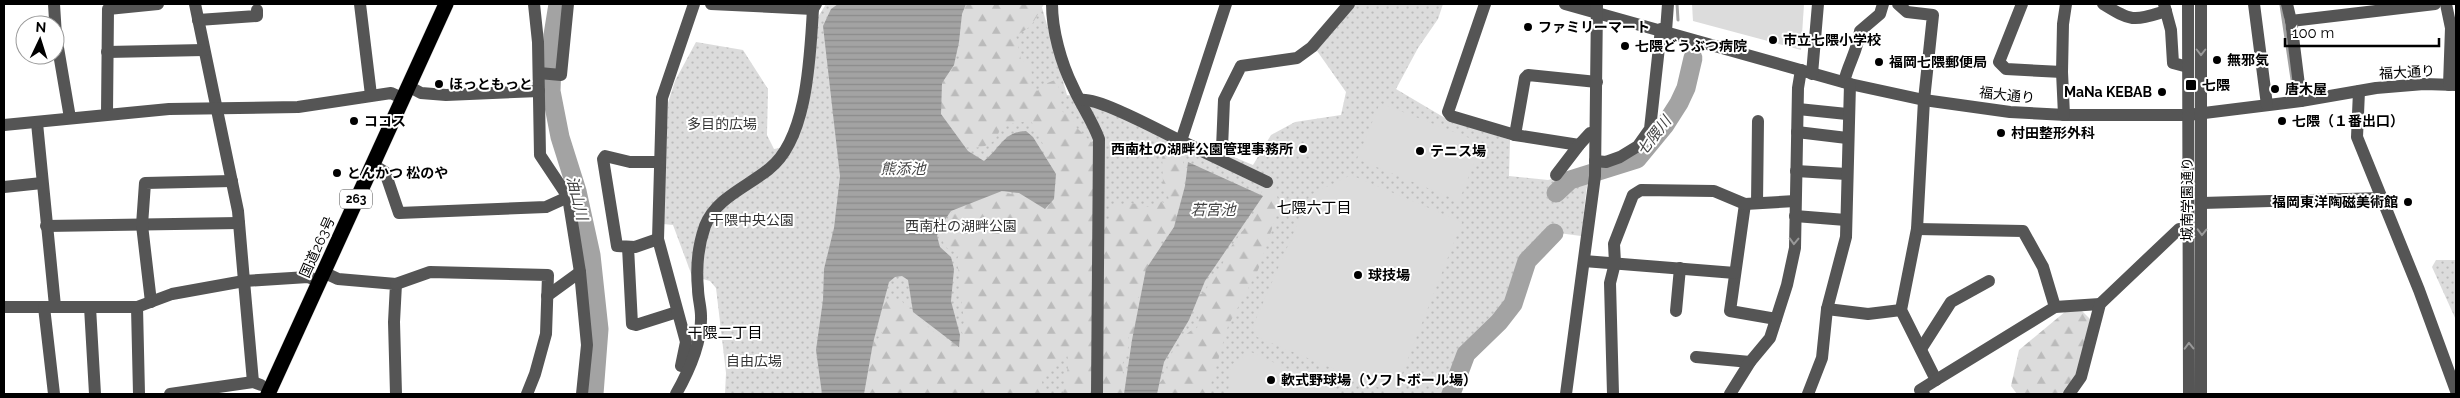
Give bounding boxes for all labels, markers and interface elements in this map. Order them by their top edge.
north arrow [15,15,65,65]
scale bar [2285,15,2439,47]
text: N [35,19,47,35]
place label: ファミリーマート [1538,19,1650,35]
marker: ファミリーマート [1522,21,1534,33]
text: 100 m [2292,24,2334,42]
place label: 市立七隈小学校 [1783,32,1881,48]
marker: 市立七隈小学校 [1767,34,1779,46]
place label: 七隈どうぶつ病院 [1635,38,1747,54]
marker: 七隈どうぶつ病院 [1619,40,1631,52]
one-way arrow [2196,49,2206,57]
place label: 無邪気 [2227,52,2269,68]
place label: 福岡七隈郵便局 [1889,54,1987,70]
marker: 無邪気 [2211,54,2223,66]
marker: 福岡七隈郵便局 [1873,56,1885,68]
street label: 福大通り [2379,63,2435,81]
place label: ほっともっと [449,76,533,92]
place label: 七隈 [2202,77,2230,93]
marker: ほっともっと [433,78,445,90]
marker: 七隈 [2184,78,2198,92]
place label: 唐木屋 [2285,81,2327,97]
marker: 唐木屋 [2269,83,2281,95]
street label: 福大通り [1978,84,2036,106]
place label: MaNa KEBAB [2064,84,2152,100]
marker: MaNa KEBAB [2156,86,2168,98]
water label: 七隈川 [1633,111,1676,159]
place label: ココス [364,113,406,129]
place label: 七隈（１番出口） [2292,113,2404,129]
marker: ココス [348,115,360,127]
marker: 七隈（１番出口） [2276,115,2288,127]
park label: 多目的広場 [687,116,757,132]
place label: 村田整形外科 [2011,125,2095,141]
marker: 村田整形外科 [1995,127,2007,139]
place label: 西南杜の湖畔公園管理事務所 [1111,141,1293,157]
marker: 西南杜の湖畔公園管理事務所 [1297,143,1309,155]
place label: テニス場 [1430,143,1486,159]
marker: テニス場 [1414,145,1426,157]
street label: 城南学園通り [2179,157,2195,241]
water label: 熊添池 [880,160,927,178]
place label: とんかつ 松のや [347,165,448,181]
marker: とんかつ 松のや [331,167,343,179]
water label: 油山川 [563,174,592,224]
road number: 263 [340,190,372,208]
place label: 福岡東洋陶磁美術館 [2272,194,2398,210]
marker: 福岡東洋陶磁美術館 [2402,196,2414,208]
district label: 七隈六丁目 [1276,199,1352,217]
water label: 若宮池 [1190,201,1237,219]
park label: 干隈中央公園 [710,212,794,228]
street label: 国道263号 [296,214,338,280]
park label: 西南杜の湖畔公園 [905,218,1017,234]
one-way arrow [2197,229,2207,237]
one-way arrow [1789,237,1800,245]
place label: 球技場 [1368,267,1410,283]
marker: 球技場 [1352,269,1364,281]
district label: 干隈二丁目 [687,324,763,342]
one-way arrow [2184,341,2194,349]
park label: 自由広場 [726,353,782,369]
place label: 軟式野球場（ソフトボール場） [1281,372,1477,388]
marker: 軟式野球場（ソフトボール場） [1265,374,1277,386]

